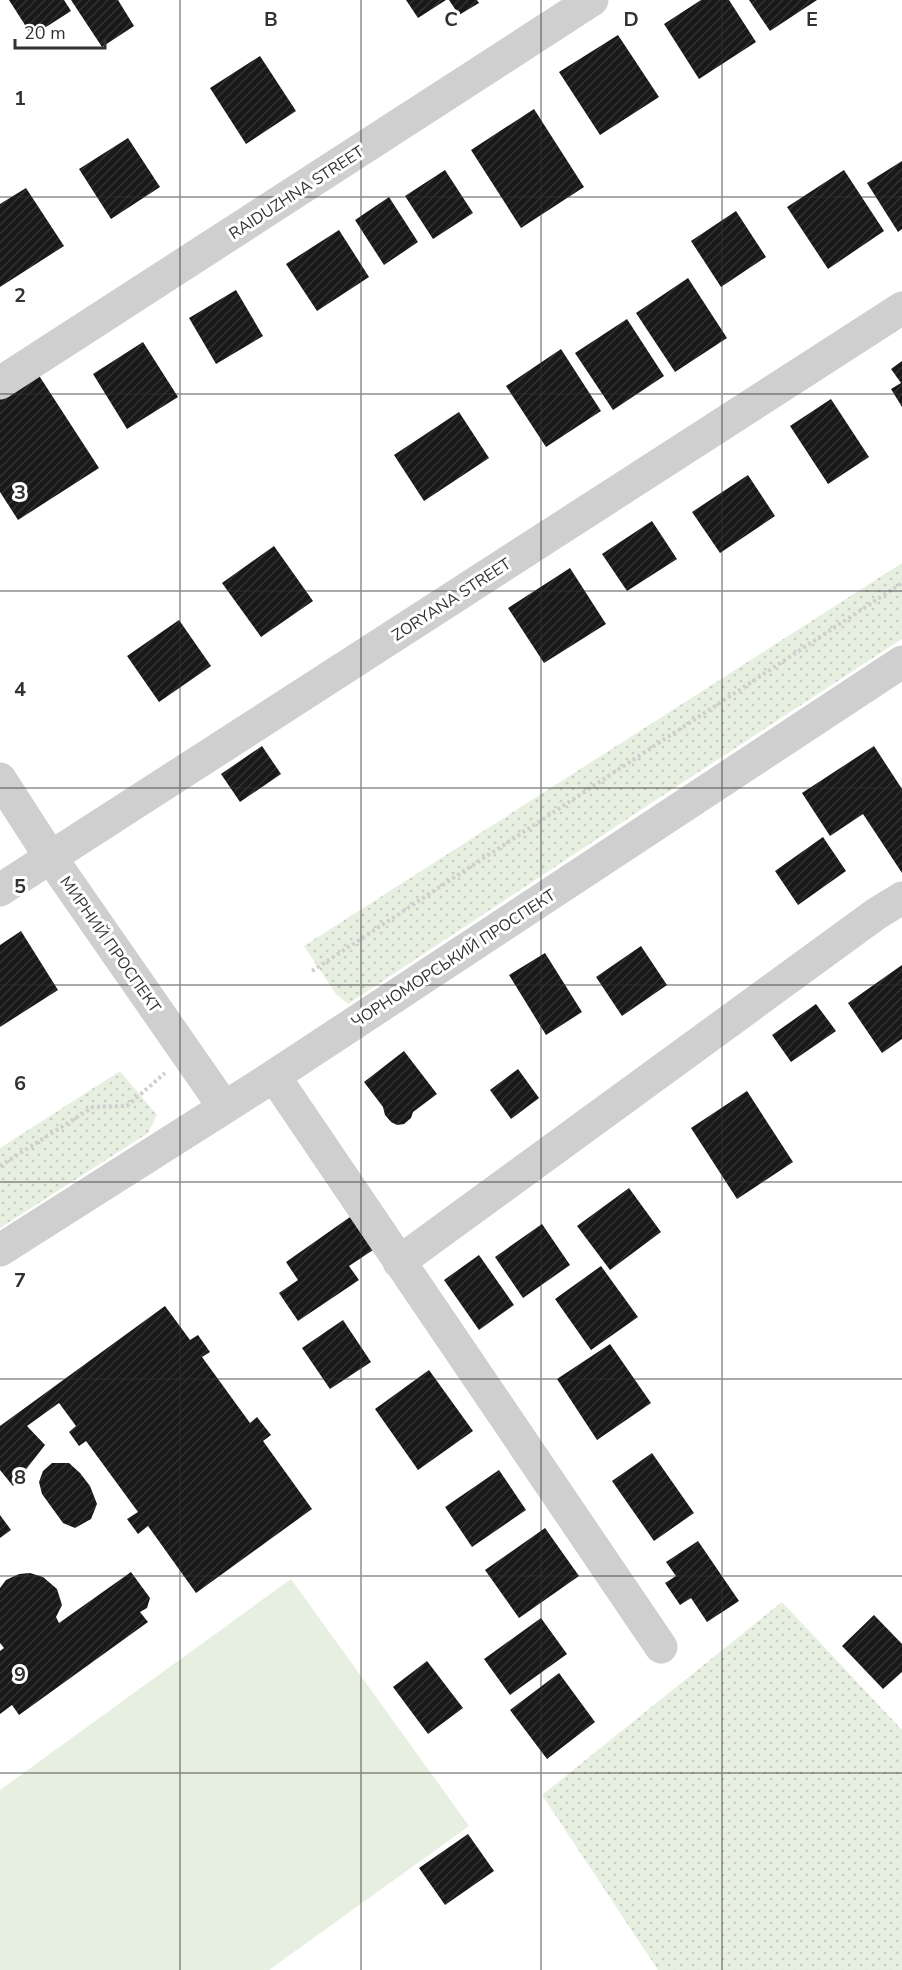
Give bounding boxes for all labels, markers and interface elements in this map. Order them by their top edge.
text: B [264,6,278,33]
text: C [444,6,458,33]
text: D [623,6,639,33]
text: E [806,6,818,33]
scale bar [15,12,105,50]
text: 20 m [24,21,66,45]
text: 1 [14,85,26,112]
street label: RAIDUZHNA STREET [225,141,369,245]
text: 2 [14,282,26,309]
text: 3 [14,479,26,506]
street label: ZORYANA STREET [388,553,516,647]
text: 4 [14,676,26,703]
street label: МИРНИЙ ПРОСПЕКТ [55,872,166,1018]
text: 5 [14,873,26,900]
street label: ЧОРНОМОРСЬКИЙ ПРОСПЕКТ [347,884,560,1033]
text: 6 [14,1070,26,1097]
text: 7 [14,1267,26,1294]
text: 8 [14,1464,26,1491]
text: 9 [14,1661,26,1688]

